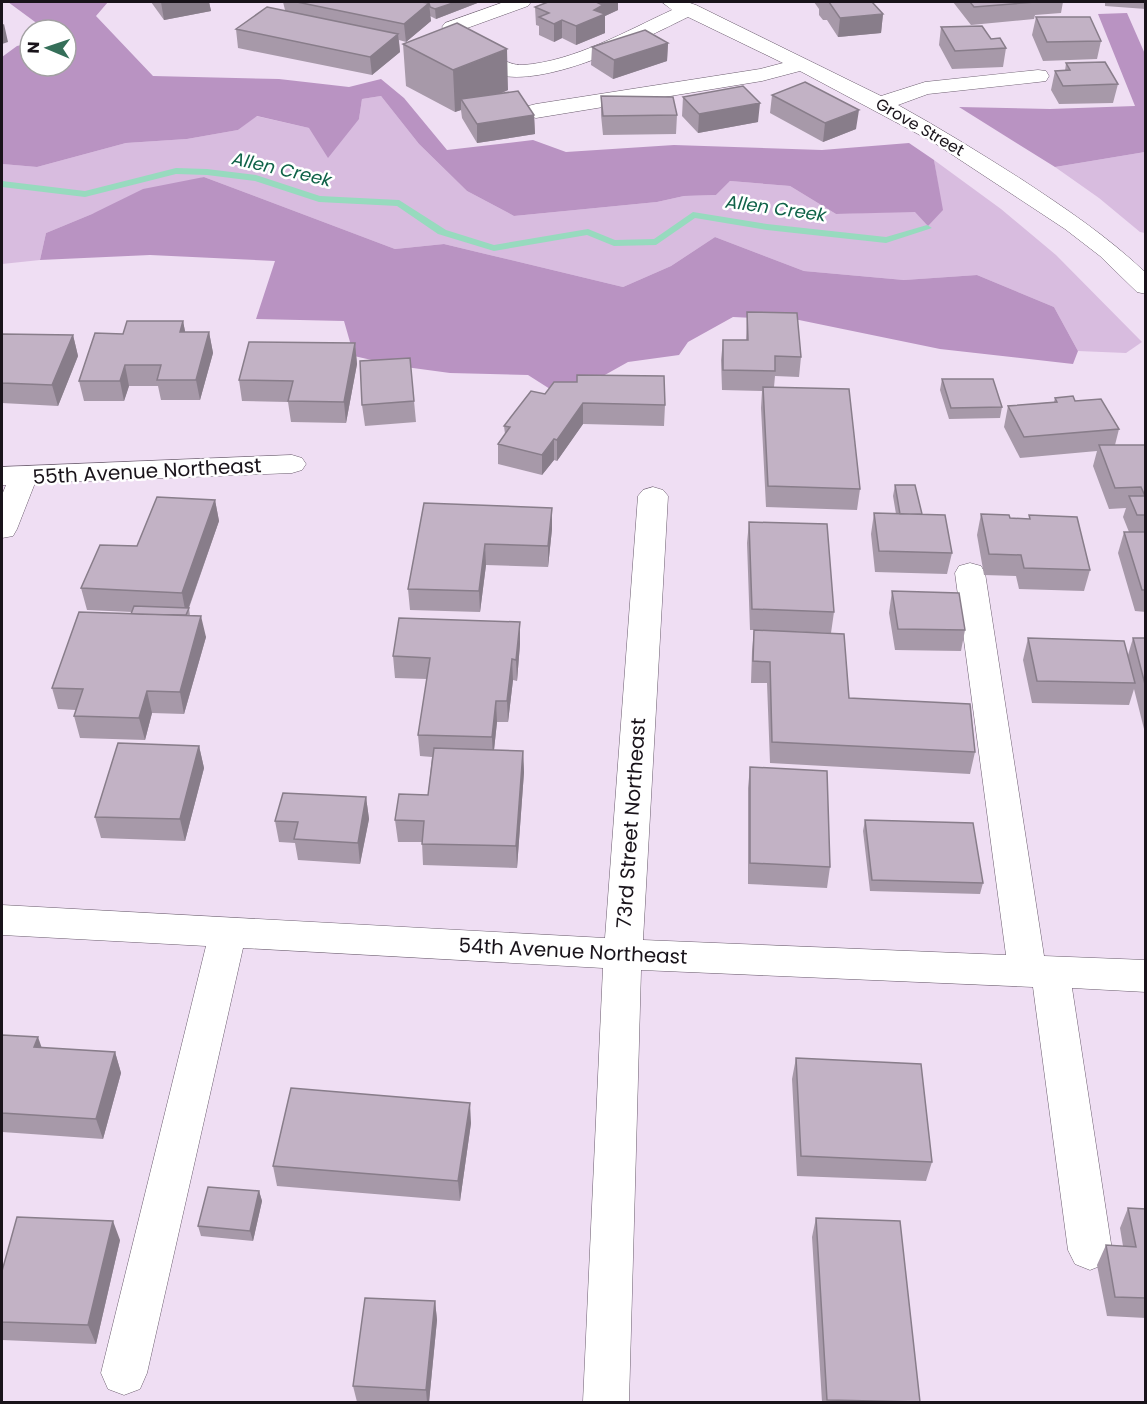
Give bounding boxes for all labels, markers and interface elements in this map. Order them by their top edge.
north arrow [18,18,78,78]
text: N [22,41,45,54]
street label: Grove Street [872,92,969,162]
water label: Allen Creek [229,145,335,193]
water label: Allen Creek [723,188,829,228]
street label: 55th Avenue Northeast [32,451,262,491]
street label: 73rd Street Northeast [610,717,652,929]
street label: 54th Avenue Northeast [458,931,688,971]

